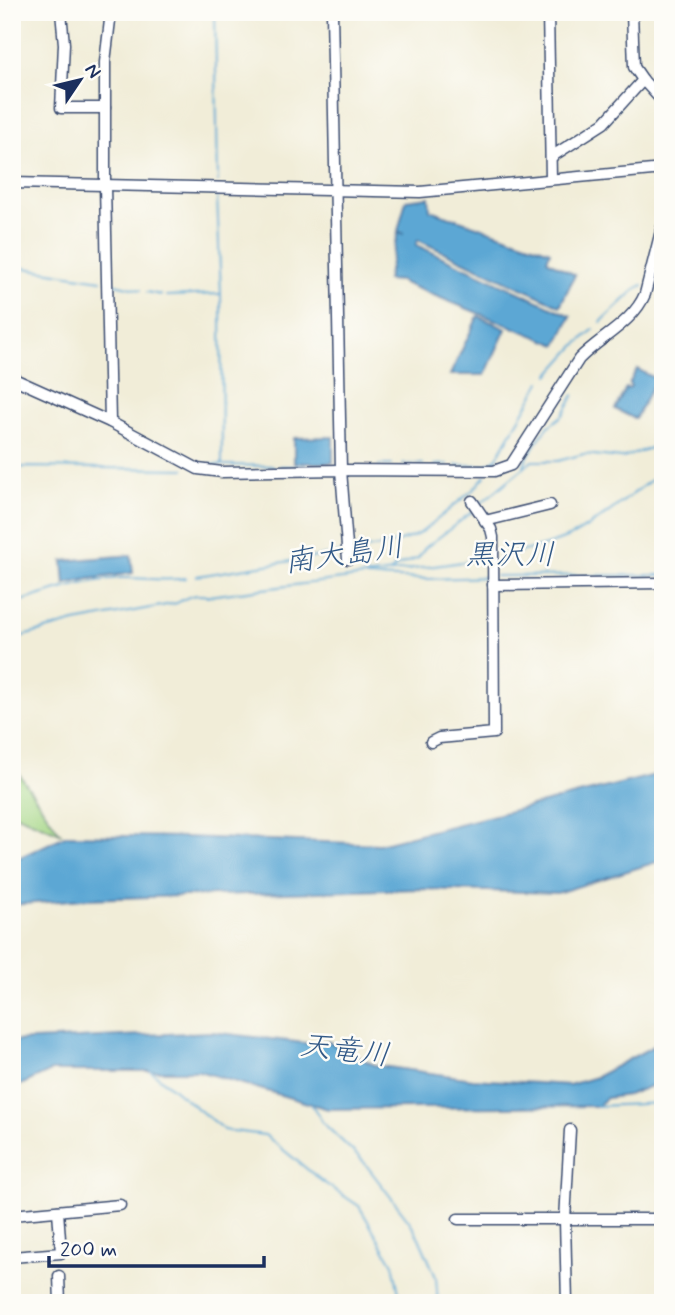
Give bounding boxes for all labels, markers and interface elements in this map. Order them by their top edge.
north arrow [46,46,116,116]
text: N [79,59,107,83]
water label: 南大島川 [282,527,406,583]
water label: 黒沢川 [465,536,555,575]
water label: 天竜川 [298,1026,392,1076]
scale bar [49,1224,264,1268]
text: 200 m [60,1236,117,1264]

